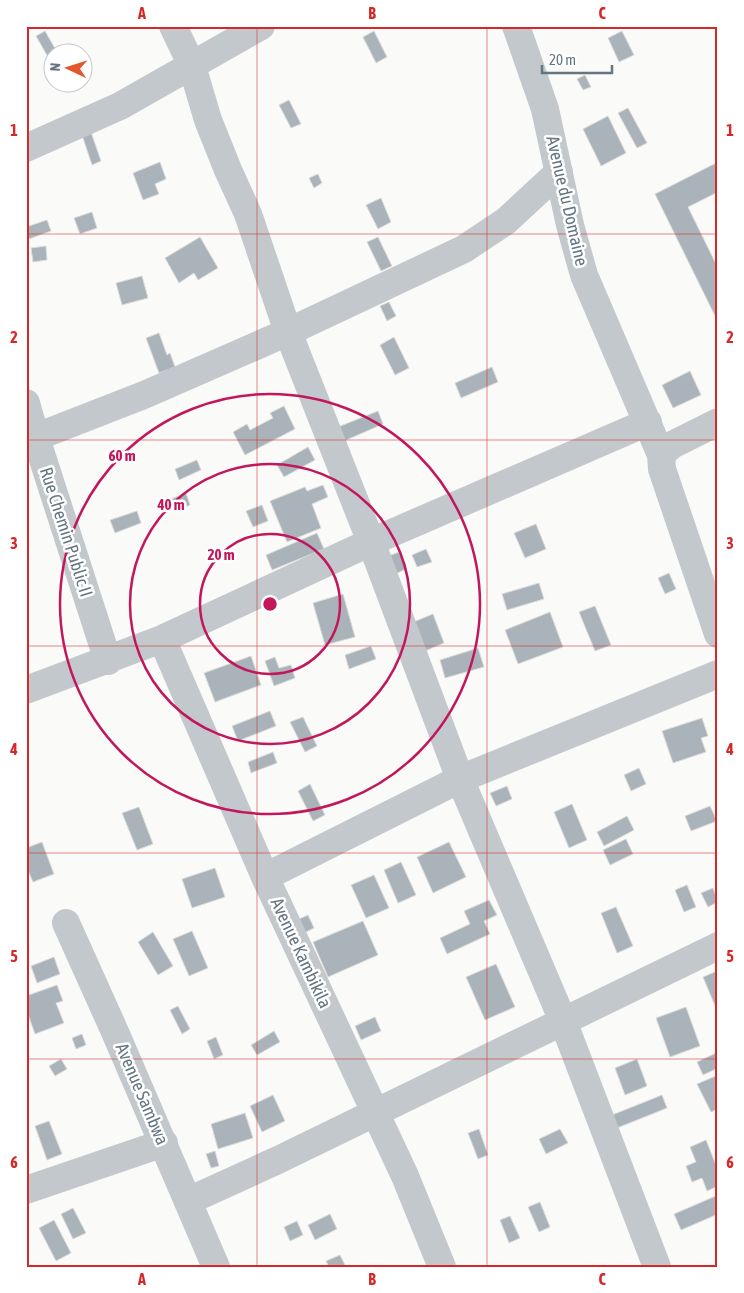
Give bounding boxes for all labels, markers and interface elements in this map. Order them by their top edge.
text: A [137,4,146,22]
text: B [368,4,376,22]
text: C [598,4,606,22]
north arrow [42,42,92,92]
scale bar [542,42,612,74]
text: 20 m [549,51,576,68]
text: N [47,62,63,72]
text: 1 [10,121,18,139]
text: 1 [726,121,734,139]
street label: Avenue du Domaine [542,134,593,268]
text: 2 [10,328,18,346]
text: 2 [726,328,734,346]
text: 60 m [109,447,136,464]
street label: Rue Chemin Public II [36,464,97,599]
text: 40 m [157,496,185,513]
text: 3 [10,534,18,552]
text: 3 [726,534,734,552]
text: 20 m [208,546,235,563]
centre of rings [261,595,279,613]
text: 4 [9,740,18,758]
text: 4 [725,740,734,758]
street label: Avenue Kambikila [267,894,336,1011]
text: 5 [10,947,18,965]
text: 5 [726,947,734,965]
street label: Avenue Sambwa [112,1040,173,1148]
text: 6 [10,1153,18,1171]
text: 6 [726,1153,734,1171]
text: A [137,1270,146,1288]
text: B [368,1270,376,1288]
text: C [598,1270,606,1288]

